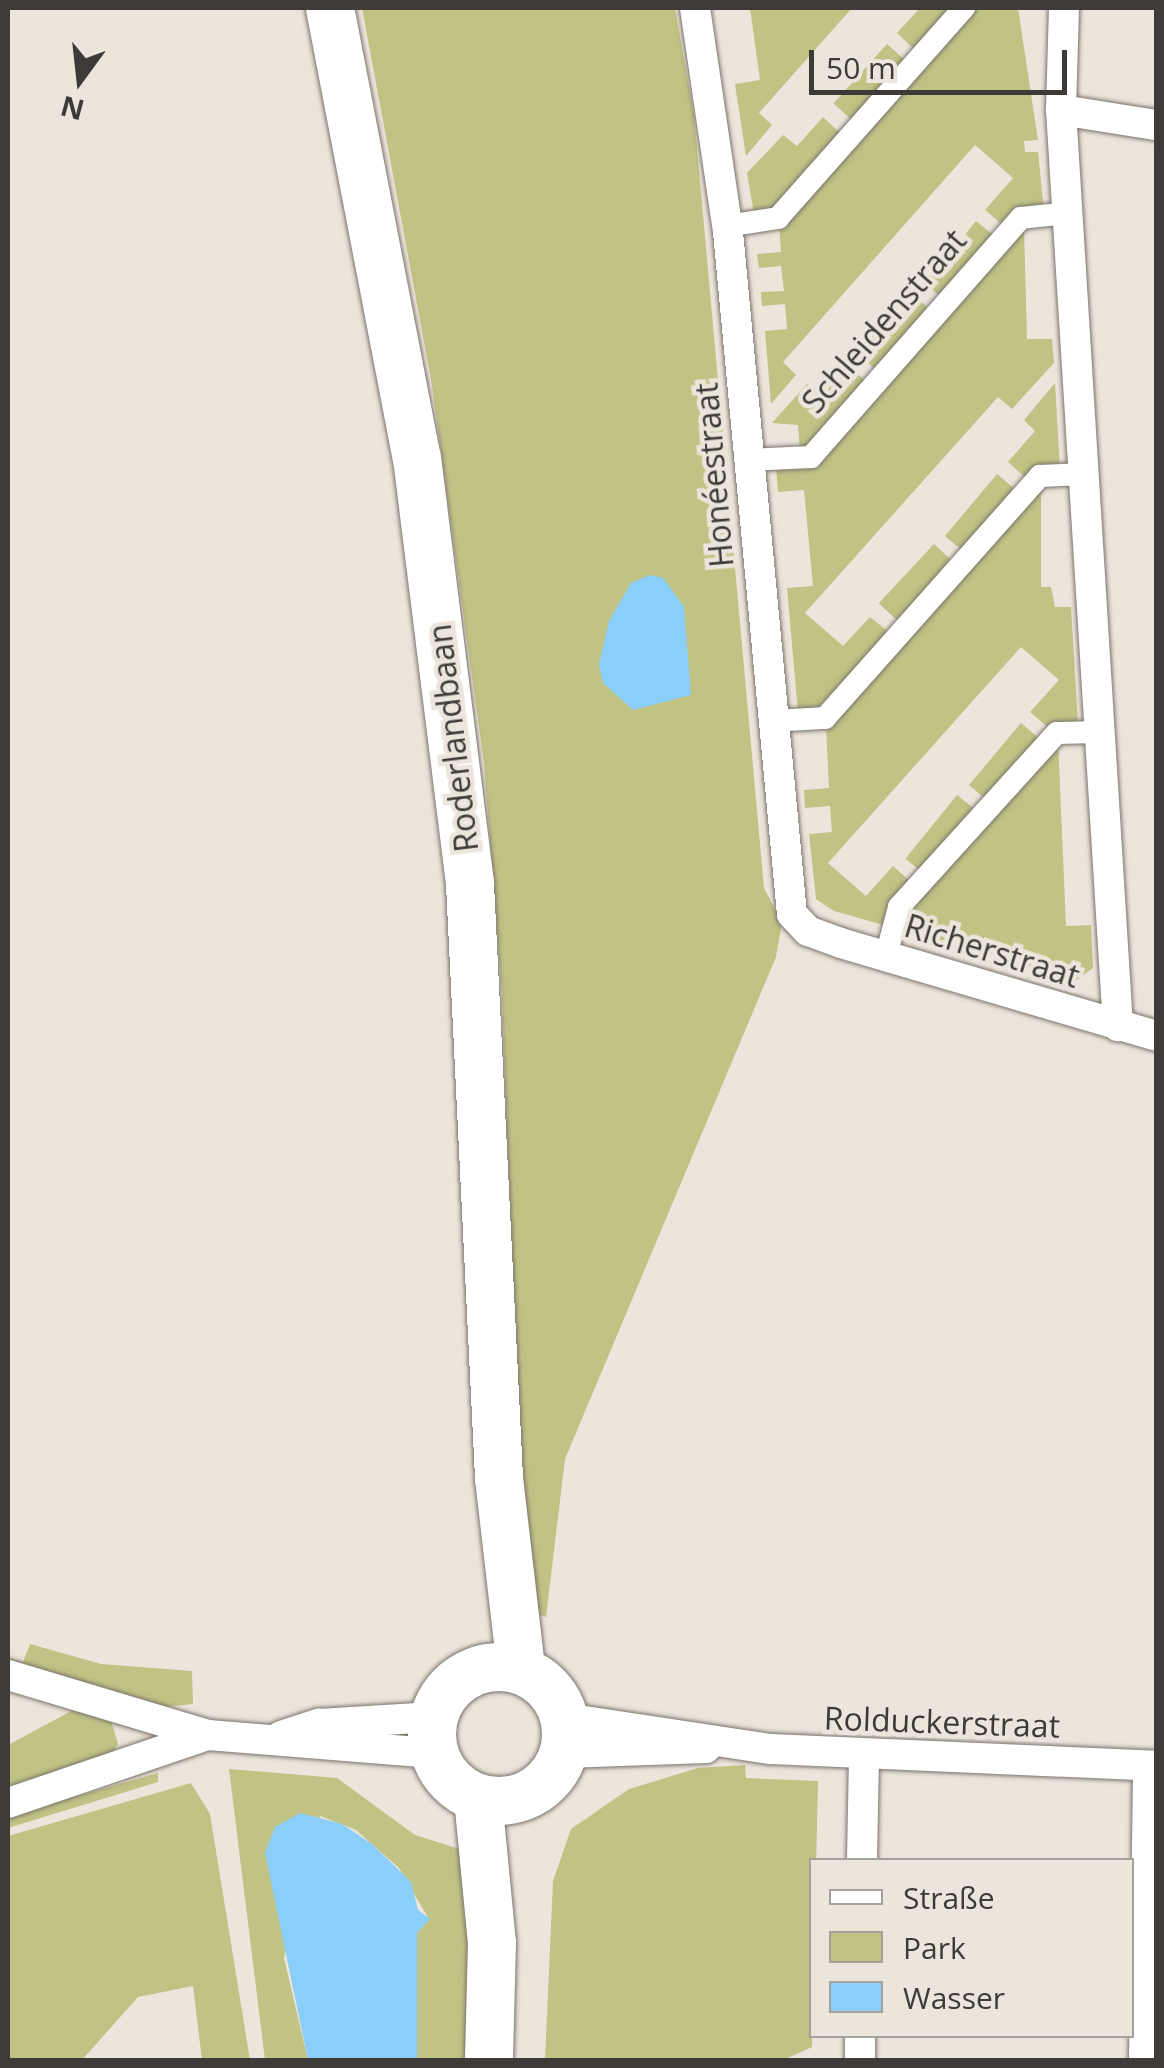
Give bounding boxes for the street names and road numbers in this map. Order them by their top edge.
street label: Schleidenstraat [794,221,974,421]
street label: Honéestraat [687,381,741,569]
street label: Roderlandbaan [420,622,486,854]
street label: Richerstraat [900,906,1084,996]
street label: Rolduckerstraat [823,1699,1061,1745]

